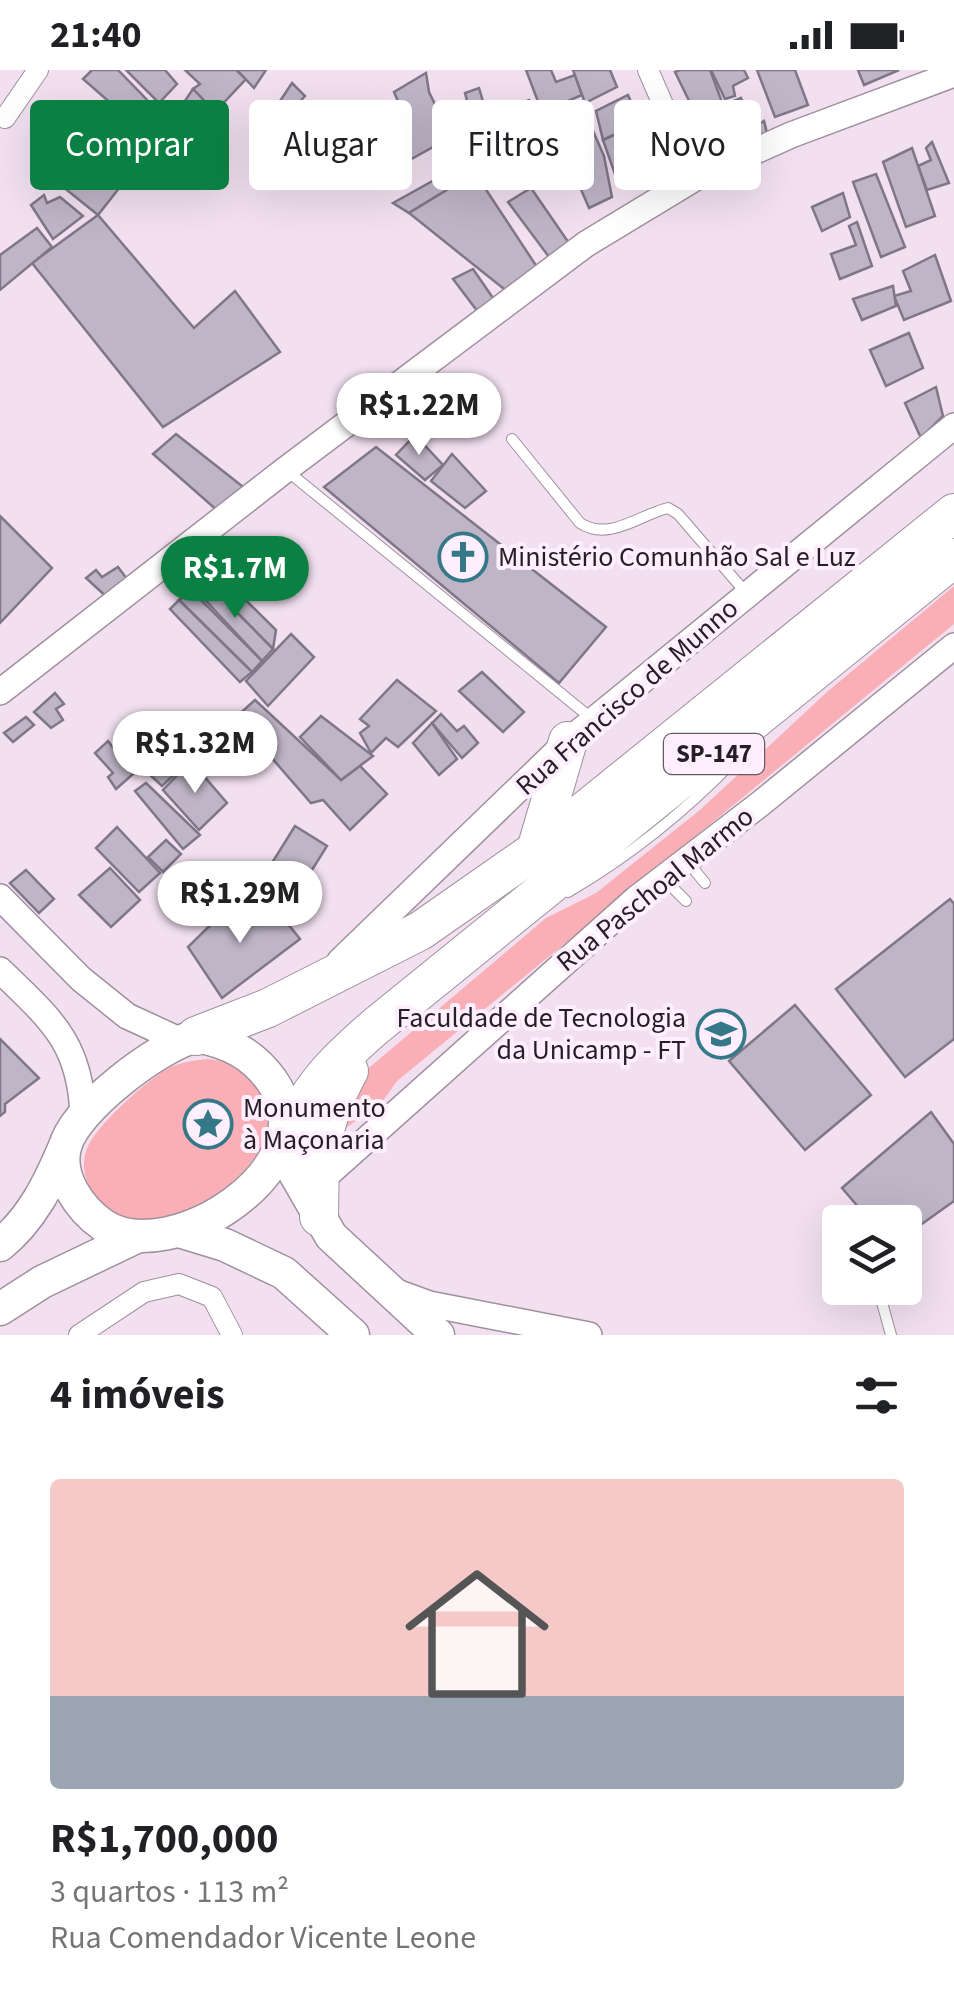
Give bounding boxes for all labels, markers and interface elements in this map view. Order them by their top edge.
text: 21:40 [50,8,142,62]
chip: Comprar [30,100,229,190]
chip: Alugar [249,100,412,190]
chip: Filtros [432,100,594,190]
chip: Novo [614,100,761,190]
pin: R$1.22M [327,373,511,458]
text: R$1.22M [358,382,480,428]
church icon: Ministério Comunhão Sal e Luz [437,531,489,583]
pin: R$1.7M [154,536,316,621]
place label: Ministério Comunhão Sal e Luz [498,537,856,577]
text: R$1.7M [183,545,287,591]
street label: Rua Francisco de Munno [507,589,747,805]
pin: R$1.32M [103,711,287,796]
text: R$1.32M [134,720,256,766]
road number: SP-147 [664,734,764,774]
street label: Rua Paschoal Marmo [548,797,762,981]
pin: R$1.29M [148,861,332,946]
text: R$1.29M [179,870,301,916]
place label: Faculdade de Tecnologia da Unicamp - FT [396,998,686,1070]
school or university icon: Faculdade de Tecnologia da Unicamp - FT [695,1008,747,1060]
place label: Monumento à Maçonaria [243,1088,386,1160]
place icon: Monumento à Maçonaria [182,1098,234,1150]
map controls [822,1205,922,1305]
button: layers [822,1205,922,1305]
text: 4 imóveis [50,1365,225,1425]
icon: filters [849,1368,904,1423]
icon: home [387,1544,567,1724]
text: R$1,700,000 [50,1809,278,1869]
text: 3 quartos · 113 m² [50,1869,289,1915]
text: Rua Comendador Vicente Leone [50,1915,476,1961]

